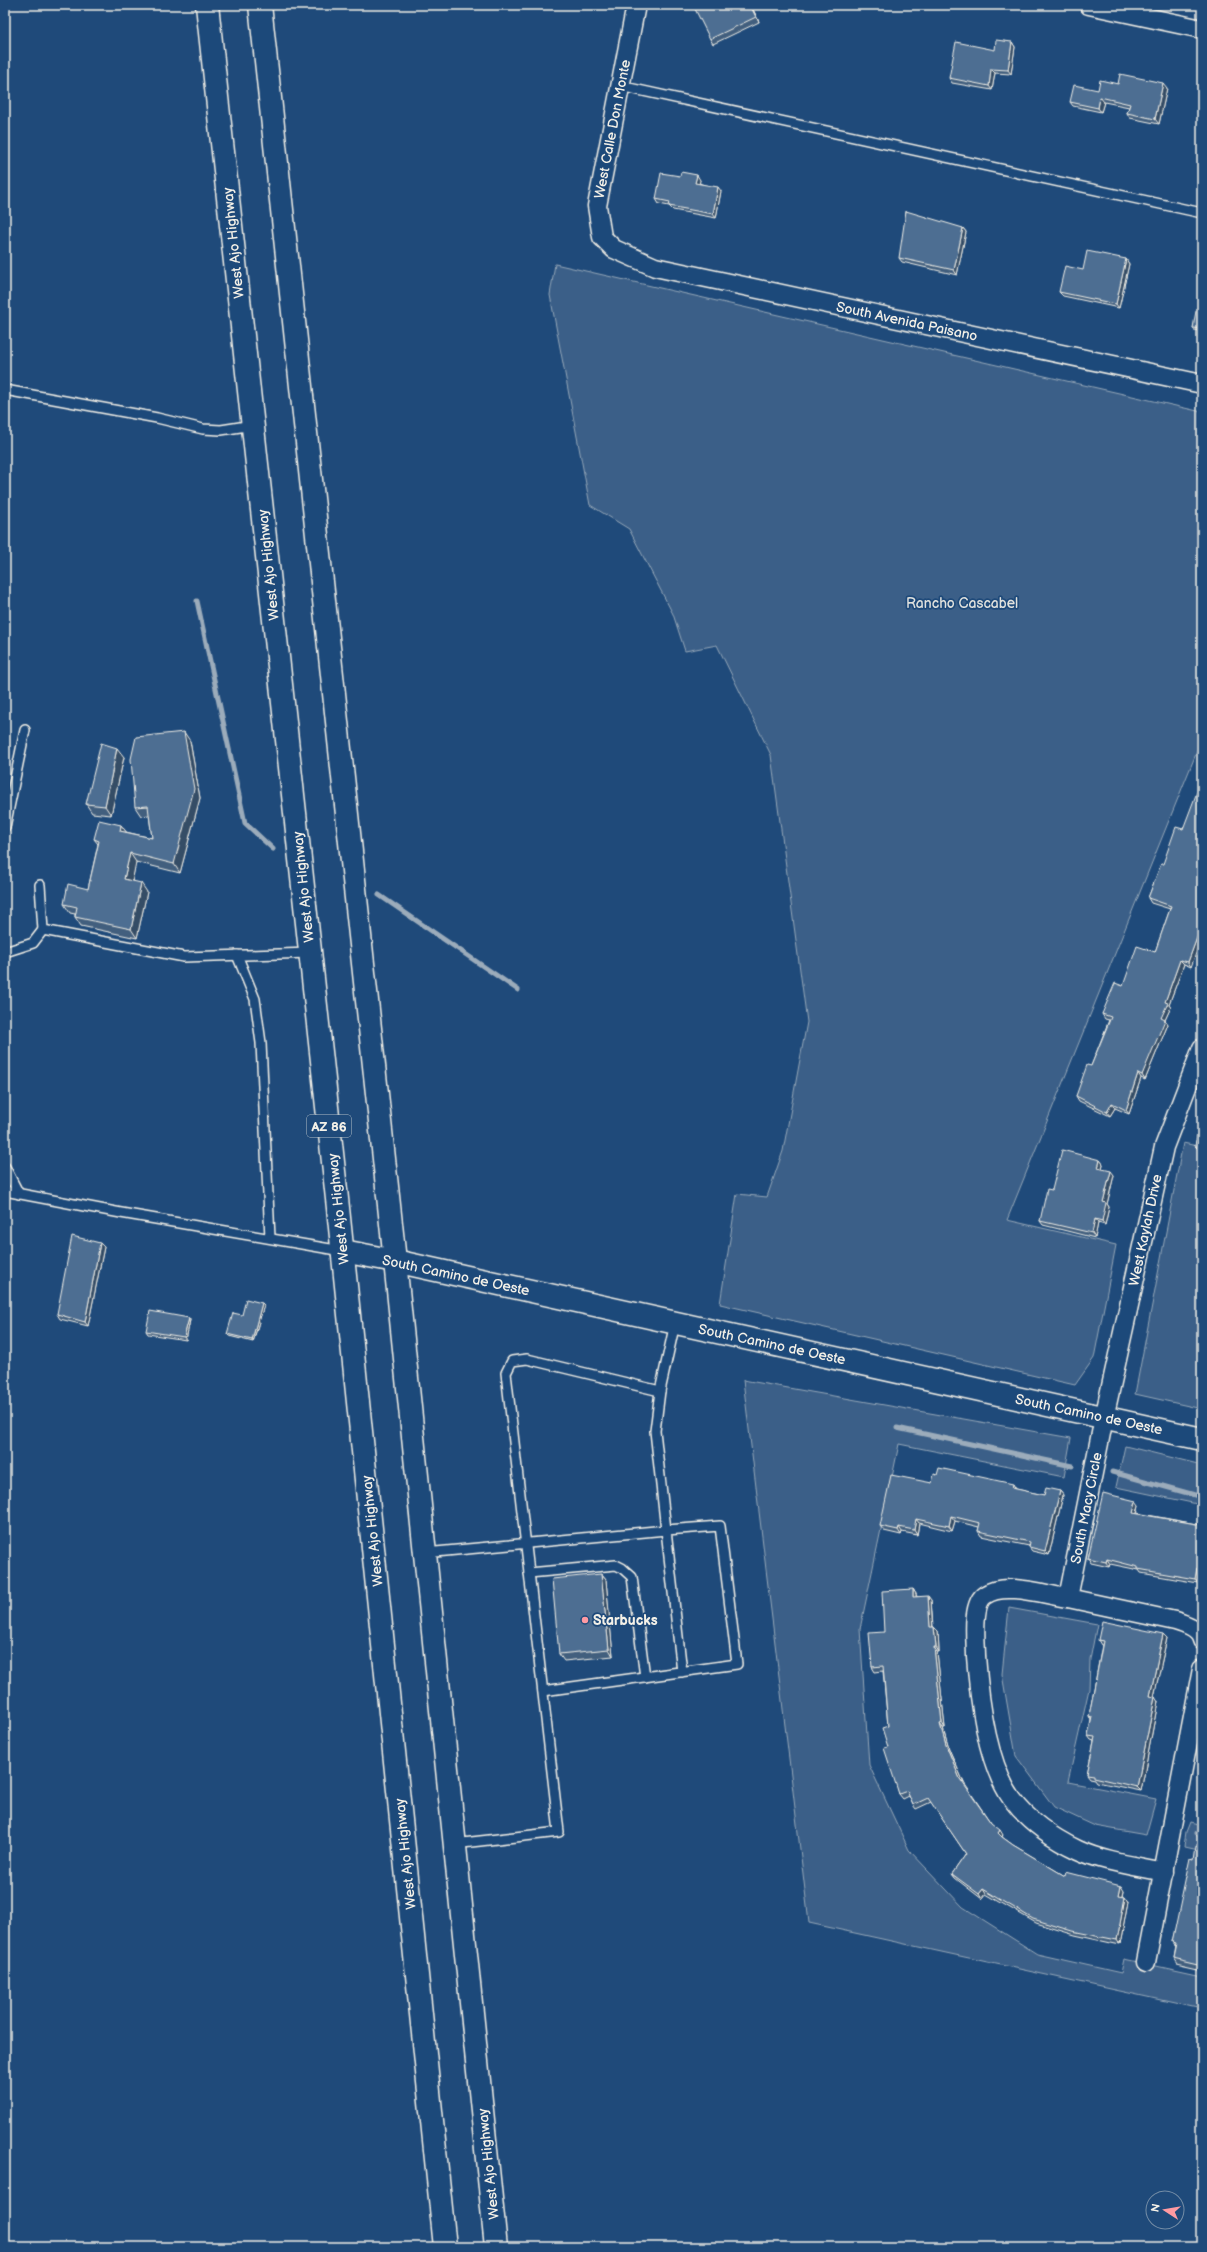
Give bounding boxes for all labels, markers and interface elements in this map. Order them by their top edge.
street label: West Calle Don Monte [591,58,634,200]
street label: West Ajo Highway [219,186,248,299]
street label: South Avenida Paisano [835,298,979,345]
street label: West Ajo Highway [254,508,283,621]
park label: Rancho Cascabel [906,595,1018,612]
street label: West Ajo Highway [289,830,318,943]
road number: AZ 86 [307,1115,351,1137]
street label: West Ajo Highway [324,1152,353,1265]
street label: West Kaylah Drive [1125,1173,1166,1288]
street label: South Camino de Oeste [381,1252,531,1299]
street label: South Camino de Oeste [697,1321,847,1368]
street label: South Camino de Oeste [1014,1391,1164,1438]
street label: South Macy Circle [1067,1451,1106,1565]
street label: West Ajo Highway [358,1474,387,1587]
place label: Starbucks [593,1612,658,1629]
marker: Starbucks [580,1615,590,1625]
street label: West Ajo Highway [391,1797,420,1910]
street label: West Ajo Highway [474,2107,503,2220]
north arrow [1145,2190,1185,2230]
text: N [1148,2203,1163,2213]

